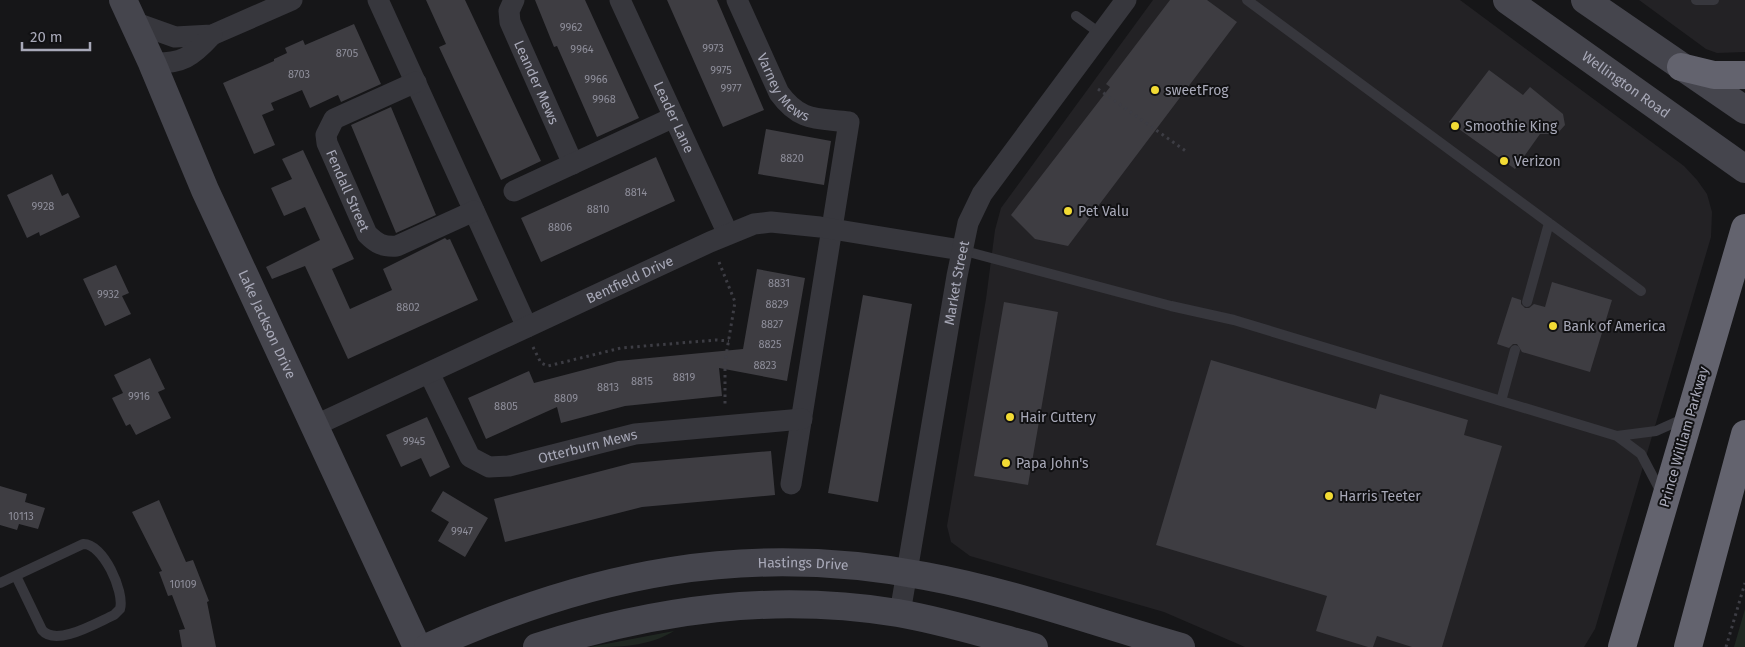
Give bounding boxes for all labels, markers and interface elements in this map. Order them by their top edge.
scale bar [22,20,90,52]
house number: 9962 [560,21,582,34]
text: 20 m [30,28,63,46]
street label: Leander Mews [511,38,563,127]
house number: 9973 [702,42,724,55]
house number: 9964 [570,43,594,56]
house number: 8705 [336,47,359,60]
street label: Wellington Road [1579,47,1673,122]
street label: Varney Mews [754,50,812,125]
house number: 9975 [710,64,732,77]
house number: 8703 [288,68,310,81]
house number: 9966 [584,73,608,86]
street label: Leader Lane [650,79,698,156]
house number: 9977 [720,82,742,95]
place label: sweetFrog [1165,82,1229,99]
marker: sweetFrog [1149,84,1161,96]
house number: 9968 [592,93,616,106]
place label: Smoothie King [1465,118,1558,135]
marker: Smoothie King [1449,120,1461,132]
street label: Fendall Street [322,147,374,235]
house number: 8820 [780,152,804,165]
place label: Verizon [1514,153,1561,170]
marker: Verizon [1498,155,1510,167]
house number: 8814 [625,186,647,199]
house number: 9928 [32,200,54,213]
house number: 8810 [587,203,609,216]
place label: Pet Valu [1078,203,1129,220]
marker: Pet Valu [1062,205,1074,217]
house number: 8806 [548,221,572,234]
street label: Market Street [940,238,973,326]
street label: Bentfield Drive [583,252,676,307]
street label: Lake Jackson Drive [235,267,300,381]
house number: 8831 [768,277,790,290]
house number: 9932 [97,288,119,301]
house number: 8829 [765,298,789,311]
house number: 8802 [396,301,420,314]
house number: 8827 [761,318,783,331]
place label: Bank of America [1563,318,1666,335]
marker: Bank of America [1547,320,1559,332]
house number: 8825 [759,338,782,351]
house number: 8823 [754,359,776,372]
street label: Prince William Parkway [1656,364,1712,509]
house number: 8819 [673,371,695,384]
house number: 8815 [631,375,654,388]
house number: 8813 [597,381,619,394]
house number: 9916 [128,390,150,403]
house number: 8809 [554,392,578,405]
house number: 8805 [494,400,518,413]
place label: Hair Cuttery [1020,409,1096,426]
marker: Hair Cuttery [1004,411,1016,423]
street label: Otterburn Mews [536,425,639,467]
house number: 9945 [403,435,426,448]
place label: Papa John's [1016,455,1089,472]
marker: Papa John's [1000,457,1012,469]
place label: Harris Teeter [1339,488,1421,505]
marker: Harris Teeter [1323,490,1335,502]
house number: 10113 [8,510,34,523]
house number: 9947 [451,525,473,538]
street label: Hastings Drive [757,554,849,574]
house number: 10109 [169,578,197,591]

